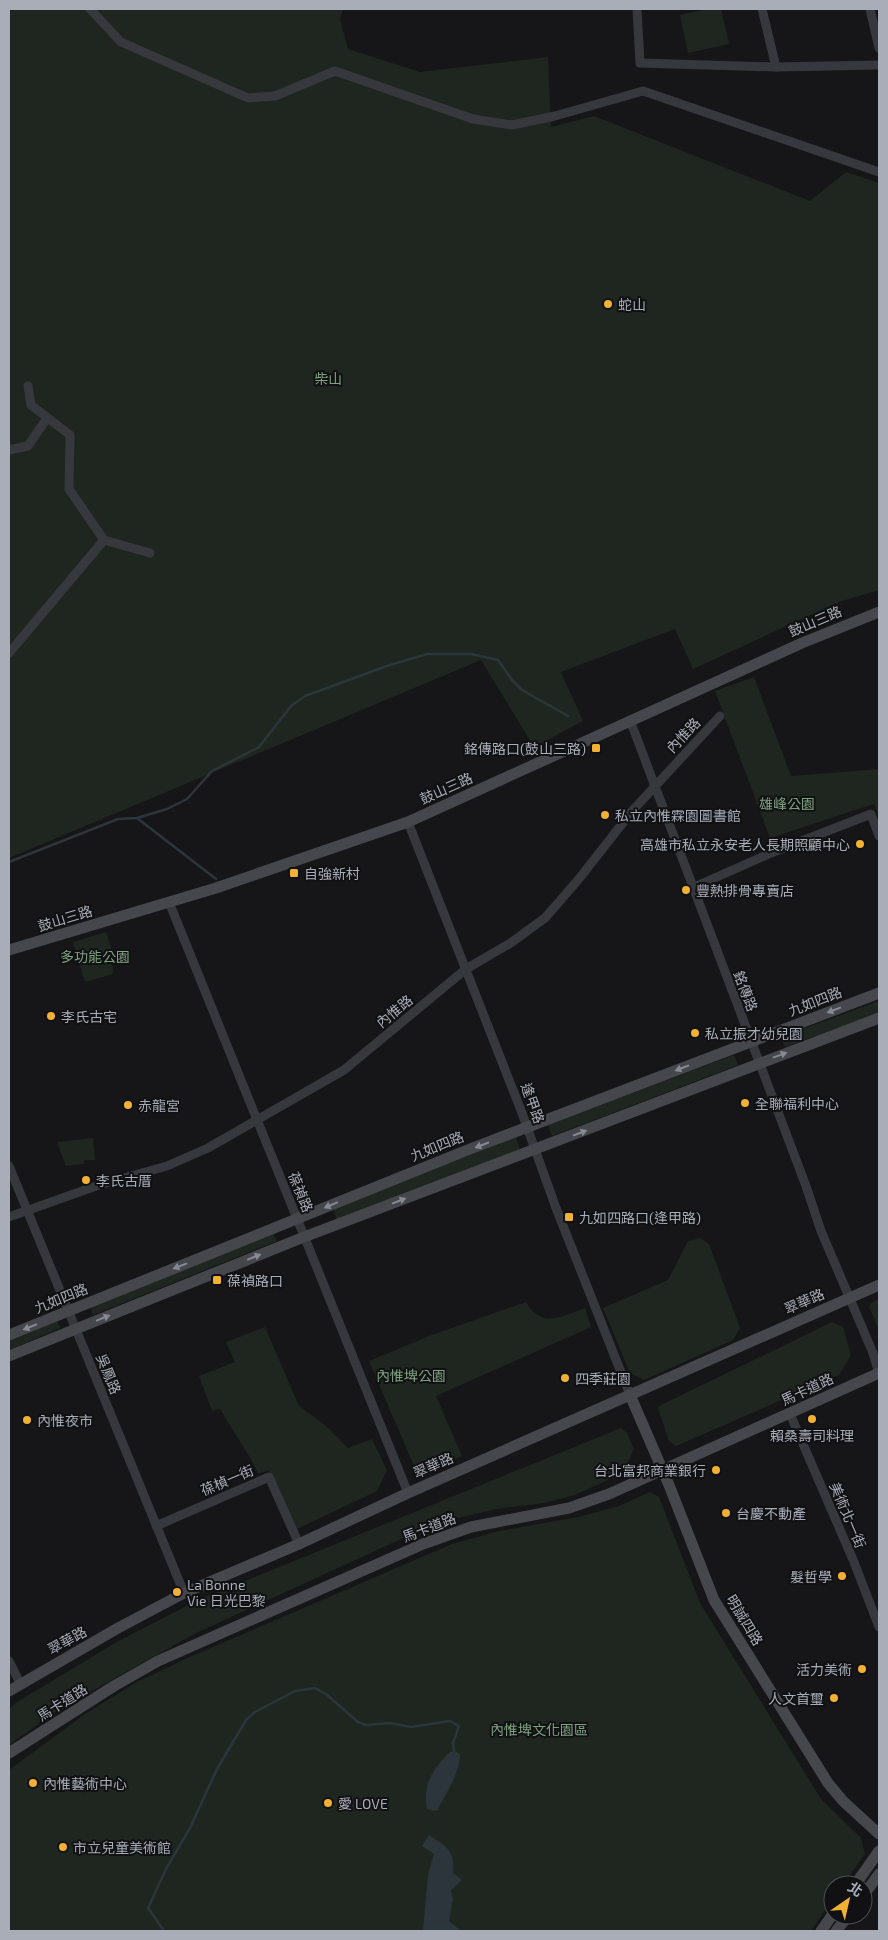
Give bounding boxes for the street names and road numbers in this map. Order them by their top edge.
street label: 鼓山三路 [786,602,844,640]
street label: 內惟路 [662,714,704,756]
street label: 鼓山三路 [417,769,475,807]
street label: 鼓山三路 [36,902,94,934]
street label: 銘傳路 [731,968,761,1014]
street label: 九如四路 [786,983,844,1019]
street label: 內惟路 [372,991,416,1031]
street label: 逢甲路 [518,1080,548,1126]
street label: 九如四路 [408,1128,466,1164]
street label: 葆禎路 [285,1169,317,1215]
street label: 九如四路 [32,1280,90,1316]
street label: 翠華路 [781,1285,827,1317]
street label: 吳鳳路 [93,1351,125,1397]
street label: 馬卡道路 [778,1369,836,1409]
street label: 翠華路 [410,1449,456,1481]
street label: 葆楨一街 [198,1461,256,1499]
street label: 美術北一街 [827,1479,869,1551]
street label: 馬卡道路 [400,1509,458,1545]
street label: 明誠四路 [723,1592,767,1648]
street label: 翠華路 [45,1622,89,1658]
street label: 馬卡道路 [34,1680,90,1724]

